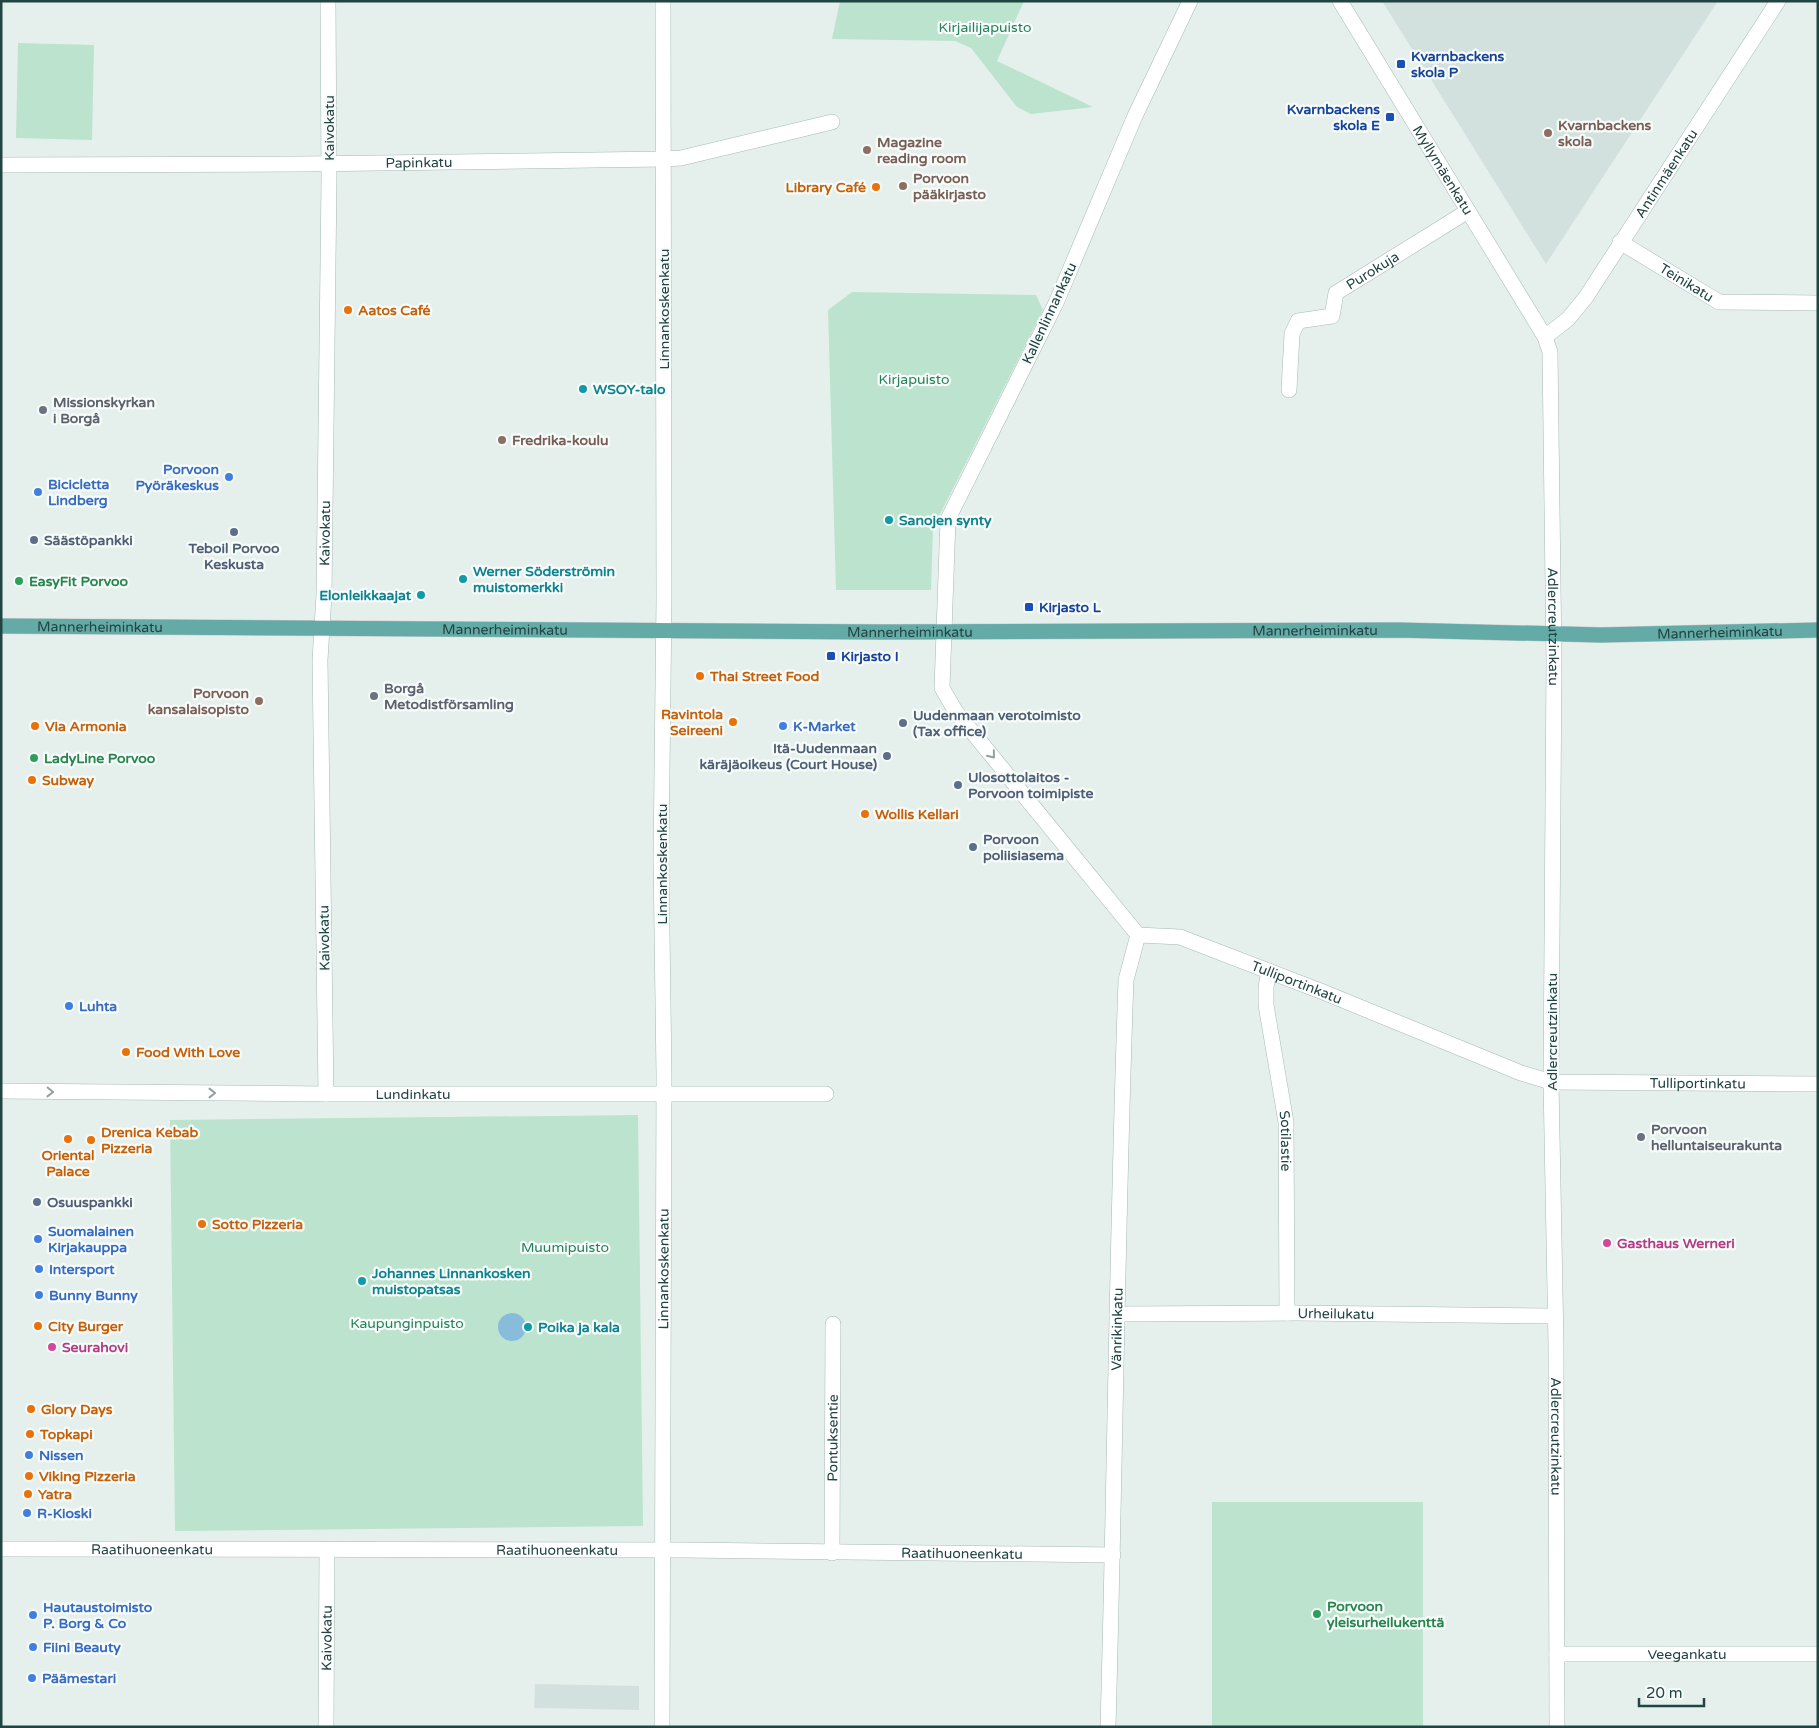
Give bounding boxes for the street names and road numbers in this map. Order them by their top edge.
street label: Kaivokatu [321,95,338,161]
street label: Myllymäenkatu [1409,122,1476,218]
street label: Antinmäenkatu [1632,126,1702,221]
street label: Papinkatu [385,154,453,172]
street label: Purokuja [1343,248,1402,294]
street label: Linnankoskenkatu [656,249,673,369]
street label: Kallenlinnankatu [1018,260,1080,367]
street label: Teinikatu [1656,260,1717,306]
street label: Kaivokatu [316,500,334,566]
street label: Adlercreutzinkatu [1544,567,1562,686]
street label: Mannerheiminkatu [37,618,163,636]
street label: Mannerheiminkatu [442,621,568,639]
street label: Mannerheiminkatu [1252,622,1378,640]
street label: Mannerheiminkatu [1657,623,1783,643]
street label: Mannerheiminkatu [847,624,973,641]
street label: Linnankoskenkatu [654,804,671,924]
street label: Kaivokatu [315,905,334,971]
street label: Tulliportinkatu [1249,957,1345,1008]
street label: Adlercreutzinkatu [1544,973,1561,1091]
street label: Tulliportinkatu [1650,1075,1746,1092]
street label: Lundinkatu [375,1086,451,1103]
street label: Sotilastie [1275,1109,1294,1172]
street label: Linnankoskenkatu [655,1209,673,1329]
street label: Vänrikinkatu [1108,1287,1127,1371]
street label: Urheilukatu [1297,1305,1375,1323]
street label: Adlercreutzinkatu [1547,1377,1564,1496]
street label: Pontuksentie [824,1394,842,1482]
street label: Raatihuoneenkatu [91,1541,213,1558]
street label: Raatihuoneenkatu [496,1542,618,1559]
street label: Raatihuoneenkatu [901,1545,1023,1563]
street label: Kaivokatu [318,1605,336,1671]
street label: Veegankatu [1647,1646,1727,1663]

